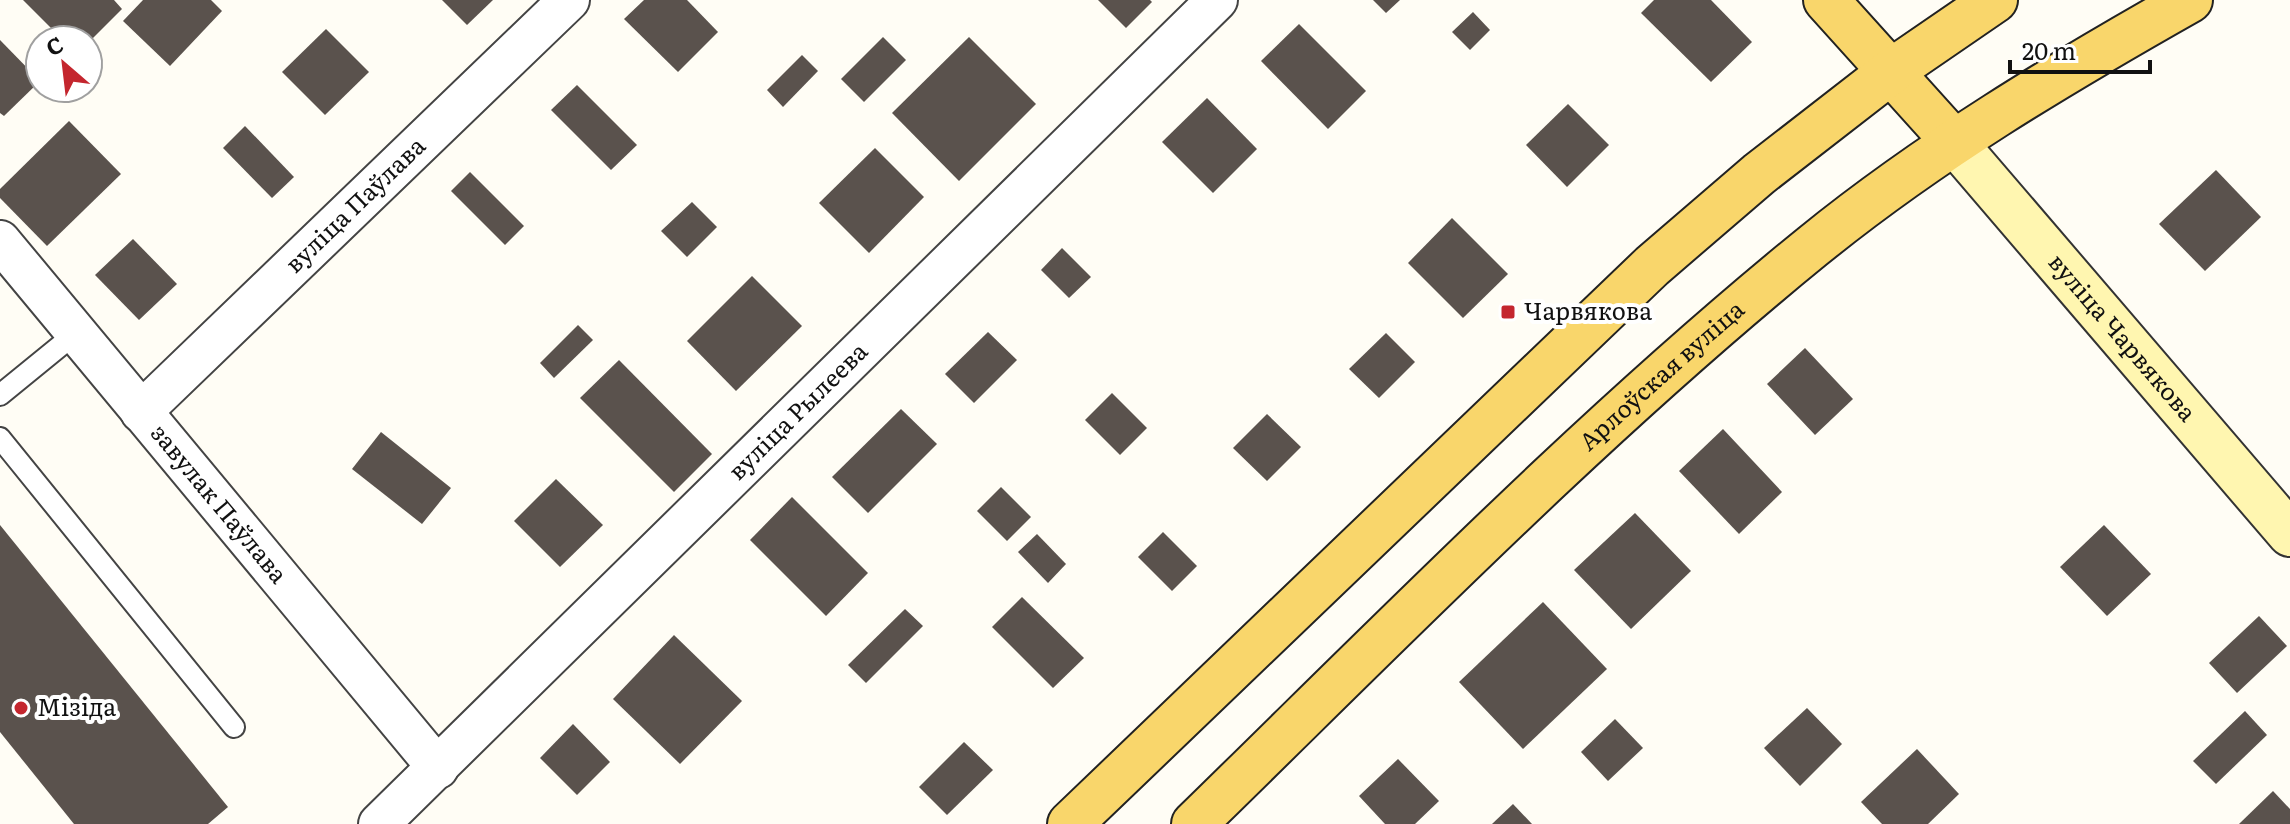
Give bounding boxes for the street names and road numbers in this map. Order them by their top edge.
street label: вуліца Паўлава [276,127,432,280]
street label: вуліца Чарвякова [2042,245,2206,428]
street label: Арлоўская вуліца [1570,291,1751,457]
street label: вуліца Рылеева [719,333,874,487]
street label: завулак Паўлава [144,415,297,590]

